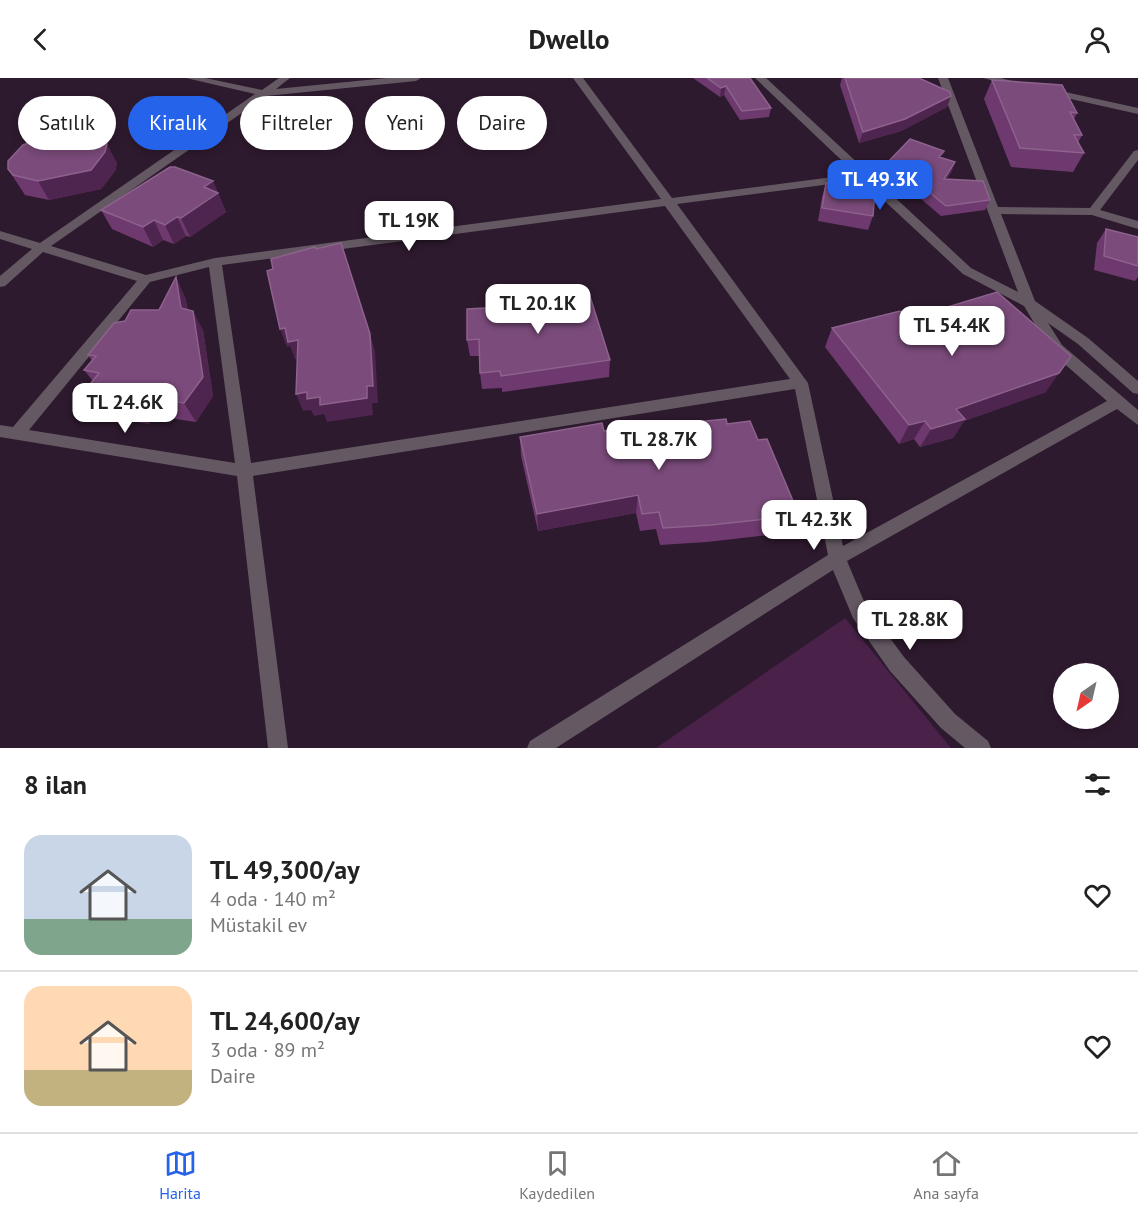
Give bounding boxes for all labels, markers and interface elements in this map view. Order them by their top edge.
text: Dwello [529,22,609,56]
icon: back [24,23,57,56]
icon: person [1081,23,1114,56]
chip: Satılık [18,96,116,150]
chip: Kiralık [128,96,228,150]
chip: Filtreler [240,96,353,150]
chip: Yeni [365,96,445,150]
chip: Daire [457,96,547,150]
pin: TL 49.3K [818,160,942,211]
text: TL 49.3K [841,166,919,192]
pin: TL 19K [360,201,458,252]
text: TL 19K [379,207,439,233]
pin: TL 20.1K [476,284,600,335]
text: TL 20.1K [499,290,577,316]
pin: TL 54.4K [890,306,1014,357]
text: TL 54.4K [913,312,991,338]
pin: TL 24.6K [63,383,187,434]
text: TL 24.6K [86,389,164,415]
pin: TL 28.7K [597,420,721,471]
text: TL 28.7K [620,426,698,452]
pin: TL 42.3K [752,500,876,551]
text: TL 42.3K [775,506,853,532]
pin: TL 28.8K [848,600,972,651]
text: TL 28.8K [871,606,949,632]
north arrow [1053,663,1119,729]
map controls [1053,663,1119,729]
text: 8 ilan [24,768,87,801]
icon: filters [1081,768,1114,801]
text: TL 49,300/ay [210,853,360,886]
icon: home [72,859,144,931]
icon: heart [1081,879,1114,912]
text: 4 oda · 140 m² [210,886,336,912]
text: Müstakil ev [210,912,307,938]
text: TL 24,600/ay [210,1004,360,1037]
icon: home [72,1010,144,1082]
icon: heart [1081,1030,1114,1063]
text: 3 oda · 89 m² [210,1037,325,1063]
text: Daire [210,1063,255,1089]
tab: Harita [159,1147,201,1203]
tab: Kaydedilen [519,1147,595,1203]
tab: Ana sayfa [913,1147,979,1203]

